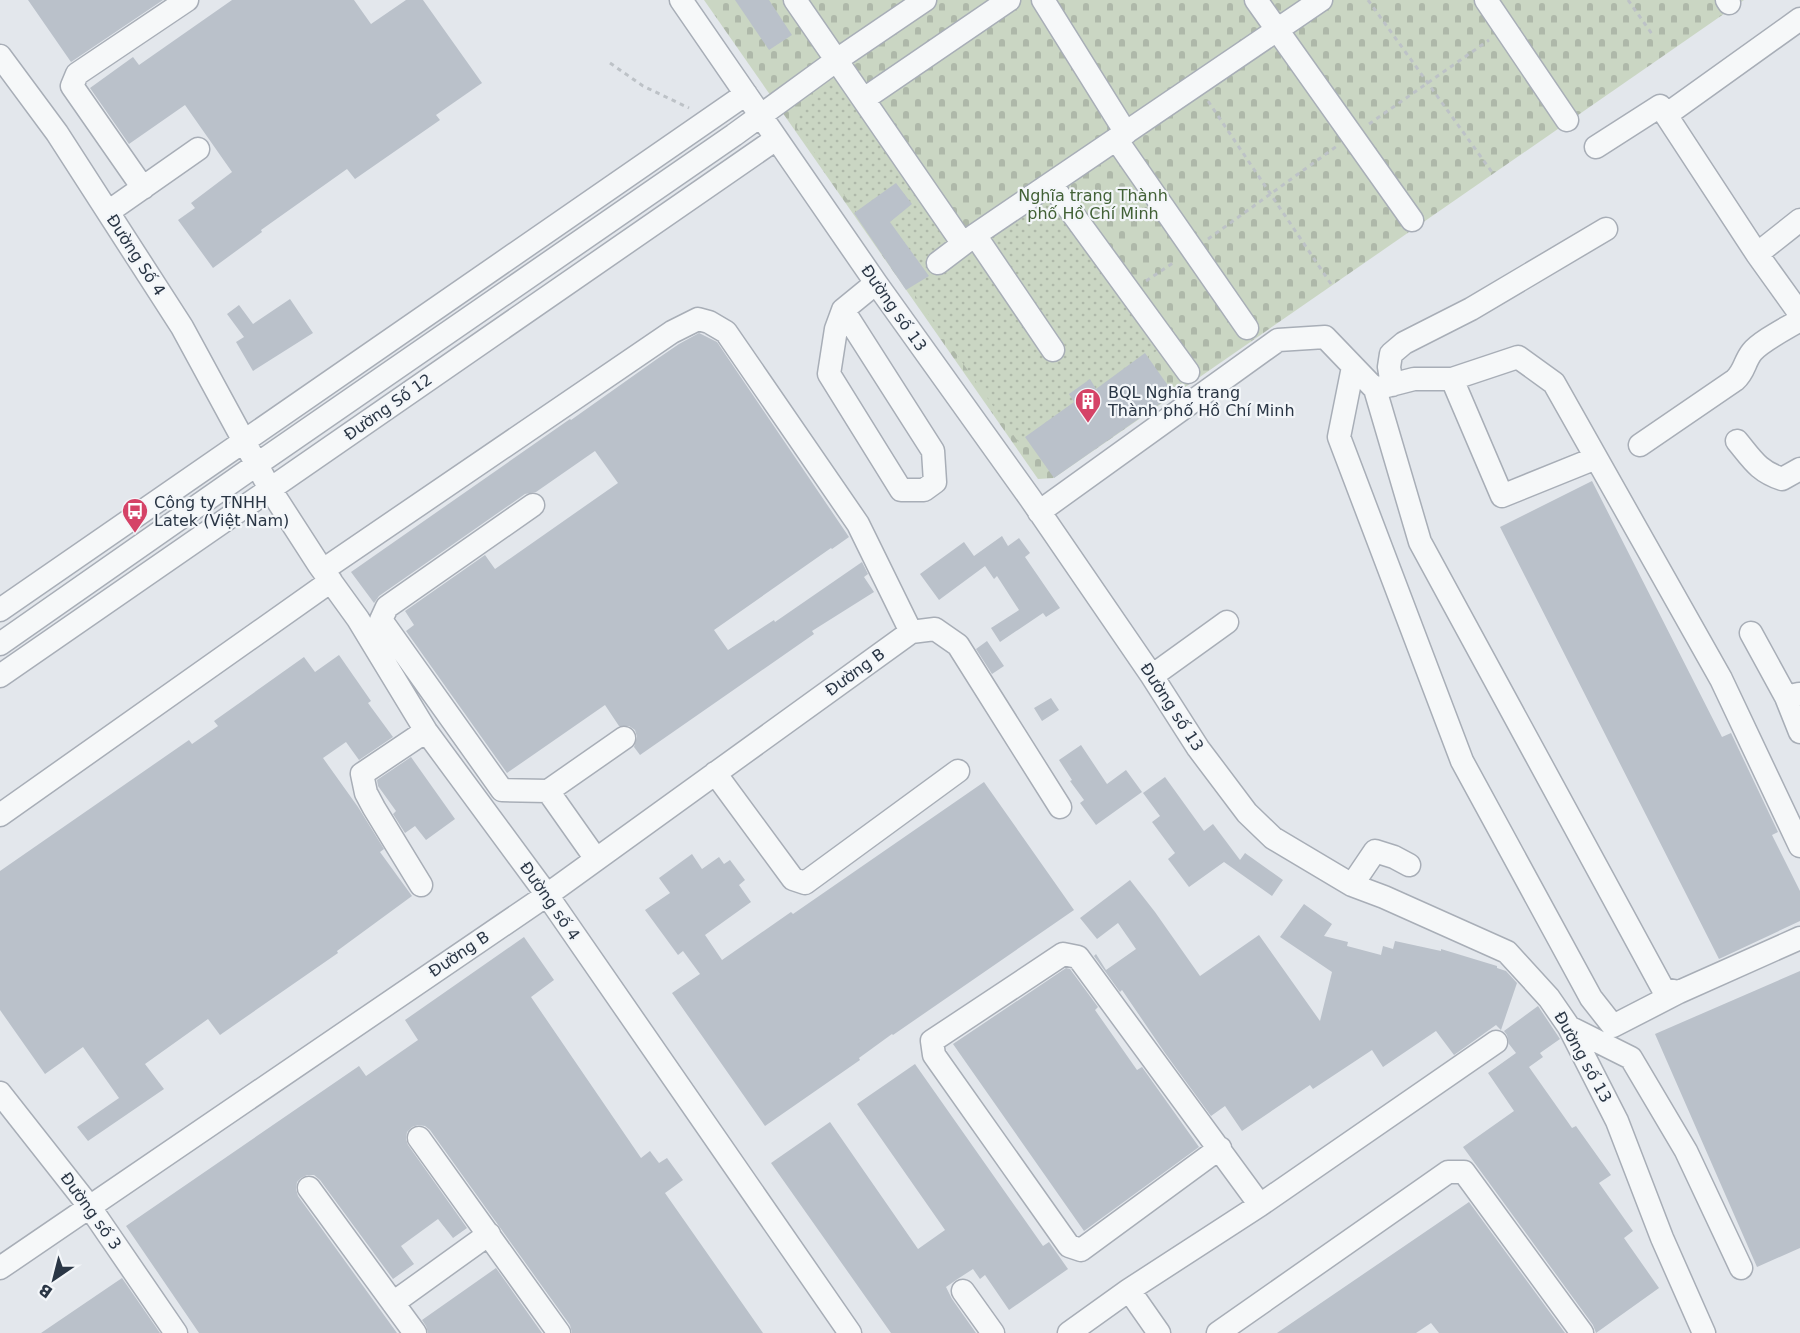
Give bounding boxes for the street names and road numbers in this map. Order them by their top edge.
street label: Đường Số 4 [103,211,169,299]
street label: Đường số 13 [857,261,931,355]
street label: Đường Số 12 [340,370,436,444]
street label: Đường B [822,644,888,700]
street label: Đường số 13 [1136,659,1208,755]
street label: Đường số 4 [516,858,584,944]
street label: Đường B [425,927,493,981]
street label: Đường số 13 [1550,1008,1616,1106]
street label: Đường số 3 [57,1169,125,1253]

